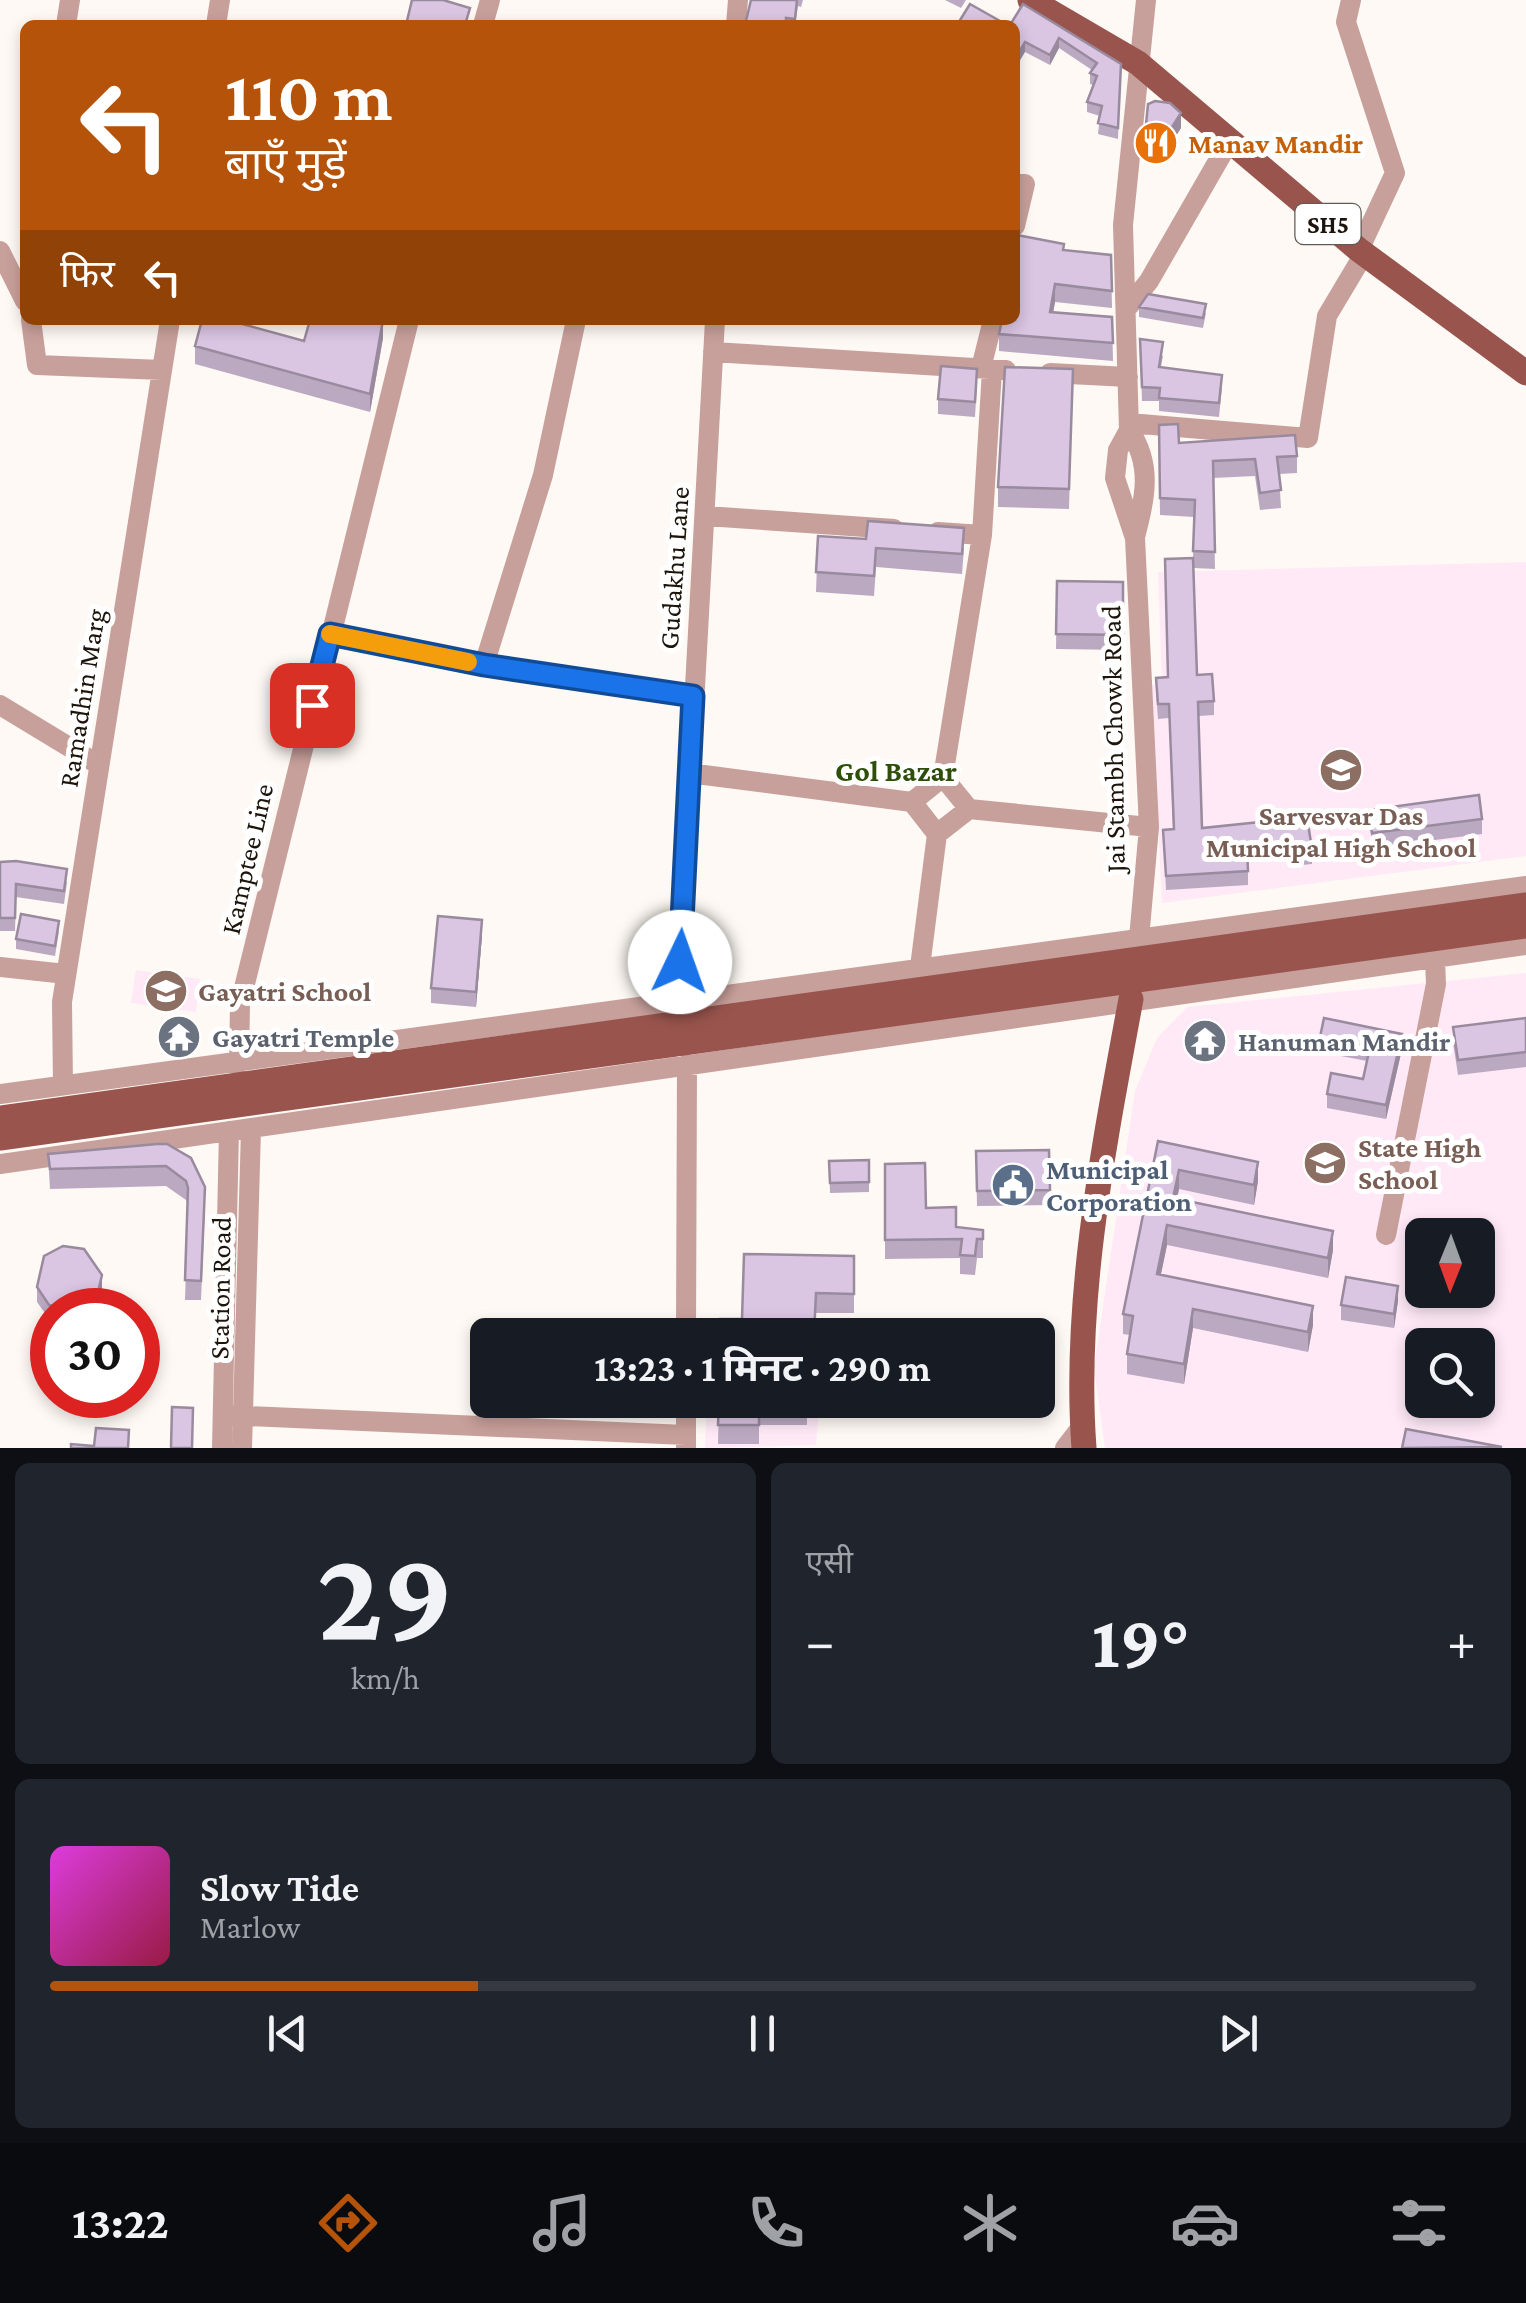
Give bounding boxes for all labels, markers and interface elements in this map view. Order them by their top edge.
text: 110 m [225,57,393,135]
icon: left [60,60,190,190]
restaurant icon: Manav Mandir [1133,120,1179,166]
place label: Manav Mandir [1188,128,1363,159]
text: बाएँ मुड़ें [225,139,347,189]
road number: SH5 [1296,204,1360,244]
icon: left [135,250,190,305]
text: फिर [60,253,115,295]
street label: Gudakhu Lane [653,486,695,650]
street label: Jai Stambh Chowk Road [1095,605,1131,876]
street label: Ramadhin Marg [53,606,111,789]
pin [270,663,355,748]
icon: arrive [285,678,340,733]
school or university icon: Sarvesvar Das Municipal High School [1318,747,1364,793]
district label: Gol Bazar [835,754,957,787]
street label: Kamptee Line [215,781,279,937]
place label: Sarvesvar Das Municipal High School [1206,800,1476,863]
position arrow [628,910,732,1014]
school or university icon: Gayatri School [143,968,189,1014]
place label: Gayatri School [198,976,371,1007]
temple icon: Gayatri Temple [156,1014,202,1060]
temple icon: Hanuman Mandir [1182,1018,1228,1064]
place label: Gayatri Temple [212,1022,394,1053]
place label: Hanuman Mandir [1238,1026,1450,1057]
place label: State High School [1358,1132,1481,1195]
school or university icon: State High School [1302,1140,1348,1186]
place label: Municipal Corporation [1046,1154,1192,1217]
public building icon: Municipal Corporation [990,1162,1036,1208]
street label: Station Road [203,1216,237,1360]
north arrow [1405,1218,1495,1308]
map controls [1405,1218,1495,1418]
speed limit sign: 30 [30,1288,160,1418]
button: search [1405,1328,1495,1418]
text: 13:23 · 1 मिनट · 290 m [594,1347,931,1389]
text: 29 [317,1522,454,1667]
text: एसी [806,1544,853,1580]
text: 19° [1092,1600,1190,1683]
text: − [806,1611,835,1672]
text: + [1447,1611,1476,1672]
text: km/h [351,1660,420,1696]
text: Slow Tide [200,1867,359,1909]
text: Marlow [200,1909,300,1945]
icon: previous [260,2006,315,2061]
icon: pause [735,2006,790,2061]
icon: next [1211,2006,1266,2061]
icon: directions [313,2188,383,2258]
icon: music [527,2188,597,2258]
icon: phone [741,2188,811,2258]
icon: climate [955,2188,1025,2258]
icon: car [1170,2188,1240,2258]
icon: filters [1384,2188,1454,2258]
text: 13:22 [72,2198,169,2248]

